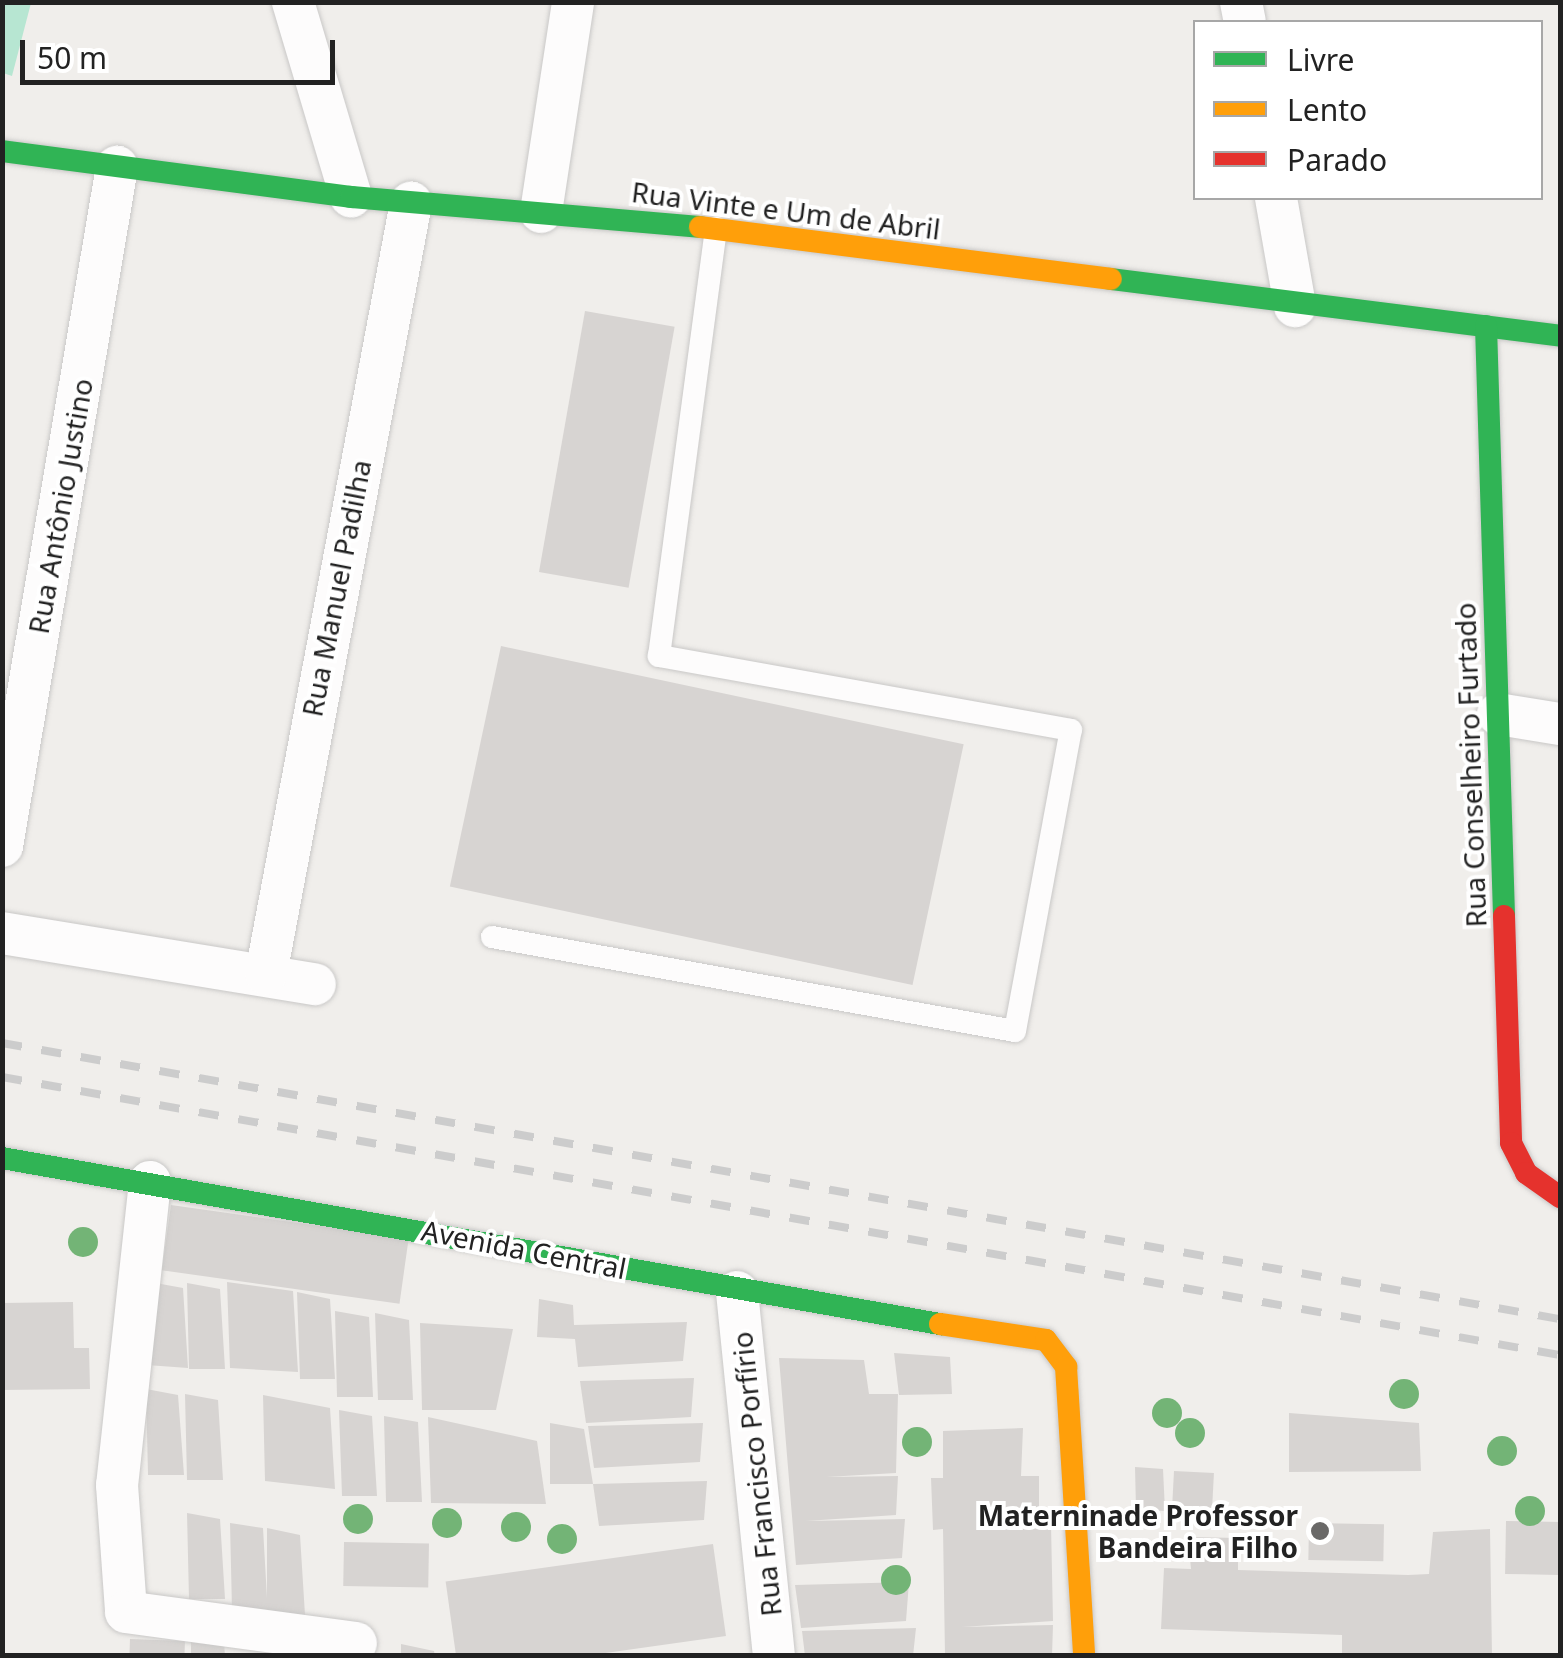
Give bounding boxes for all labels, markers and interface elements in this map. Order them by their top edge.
scale bar [25,20,340,82]
legend [1193,20,1543,200]
text: 50 m [37,37,107,78]
text: Livre [1287,39,1354,80]
text: Lento [1287,89,1367,130]
text: Parado [1287,139,1387,180]
street label: Rua Vinte e Um de Abril [630,174,942,246]
street label: Rua Antônio Justino [21,376,99,636]
street label: Rua Manuel Padilha [295,457,377,719]
street label: Rua Conselheiro Furtado [1448,602,1492,928]
street label: Avenida Central [419,1213,629,1285]
street label: Rua Francisco Porfírio [724,1330,788,1618]
place label: Materninade Professor Bandeira Filho [978,1498,1298,1564]
marker: Materninade Professor Bandeira Filho [1307,1518,1333,1544]

